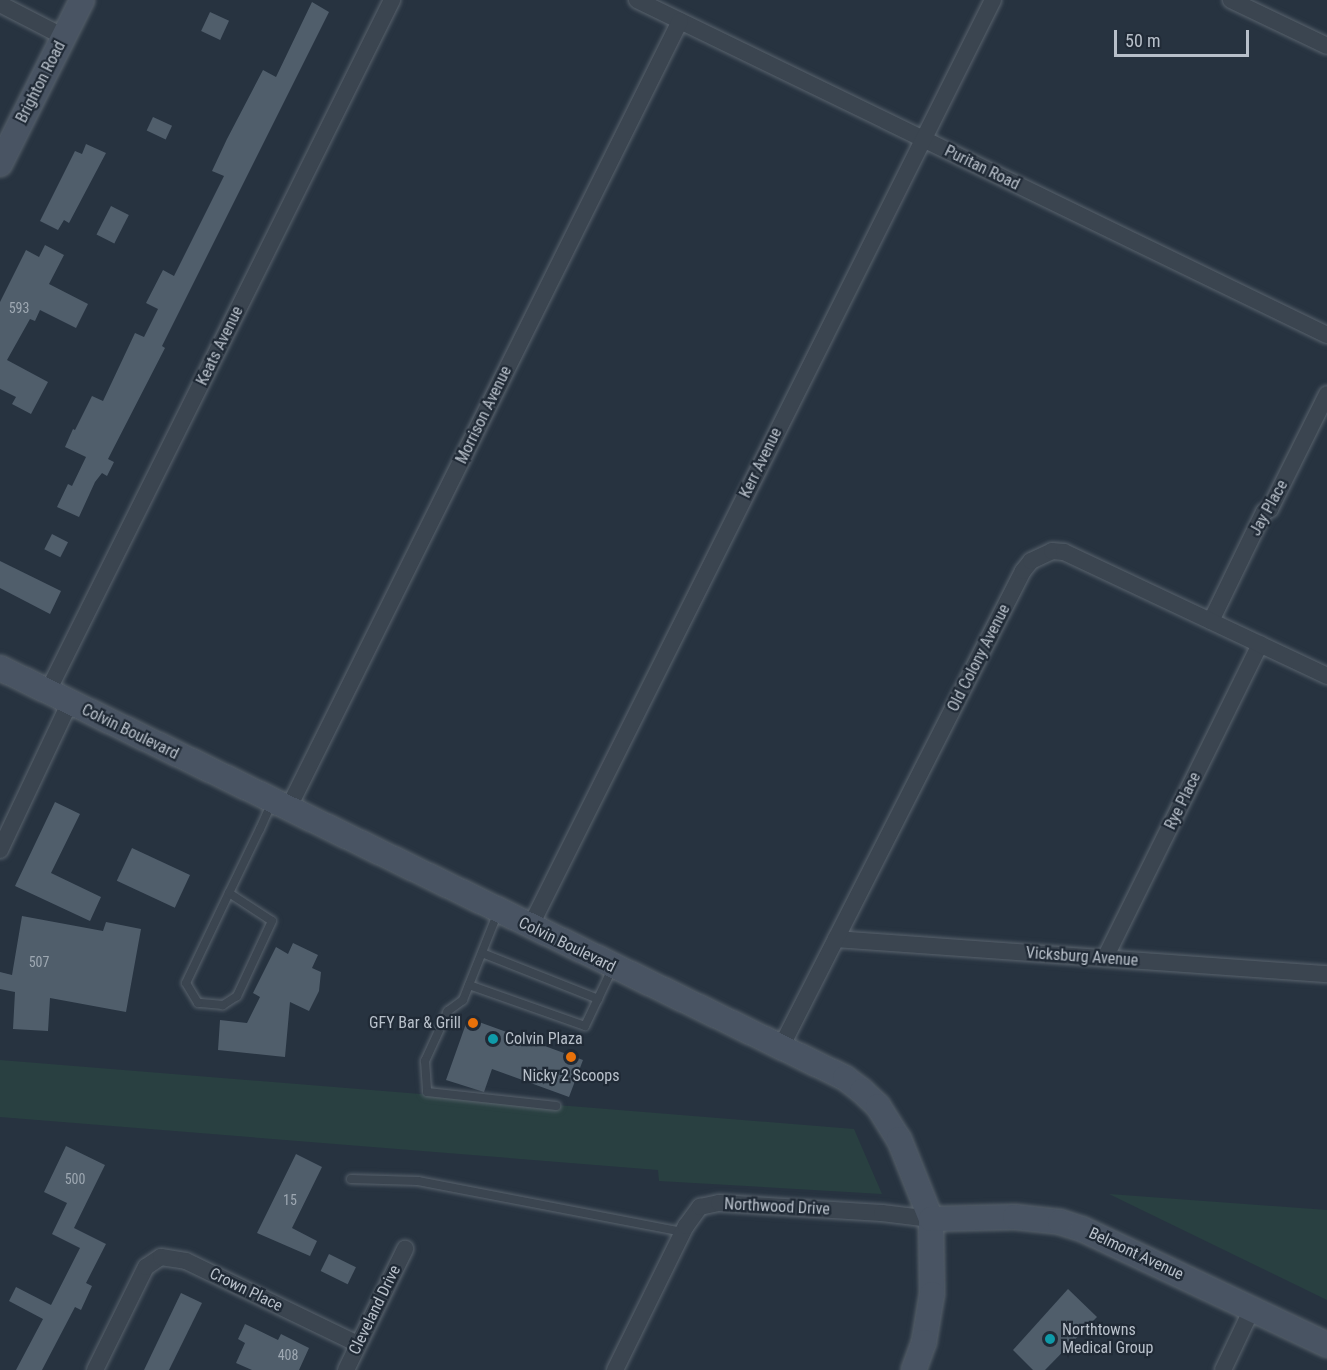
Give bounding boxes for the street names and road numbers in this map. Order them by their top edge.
street label: Brighton Road [12,38,70,126]
street label: Puritan Road [941,142,1023,194]
street label: Keats Avenue [193,303,247,389]
street label: Morrison Avenue [452,363,516,467]
street label: Kerr Avenue [736,425,786,501]
street label: Jay Place [1246,477,1292,539]
street label: Old Colony Avenue [944,601,1014,715]
street label: Colvin Boulevard [78,700,182,764]
street label: Rye Place [1161,769,1205,833]
street label: Colvin Boulevard [515,913,619,977]
street label: Vicksburg Avenue [1025,943,1139,971]
street label: Northwood Drive [724,1195,830,1219]
street label: Belmont Avenue [1086,1224,1186,1284]
street label: Cleveland Drive [345,1262,405,1358]
street label: Crown Place [206,1264,286,1316]

